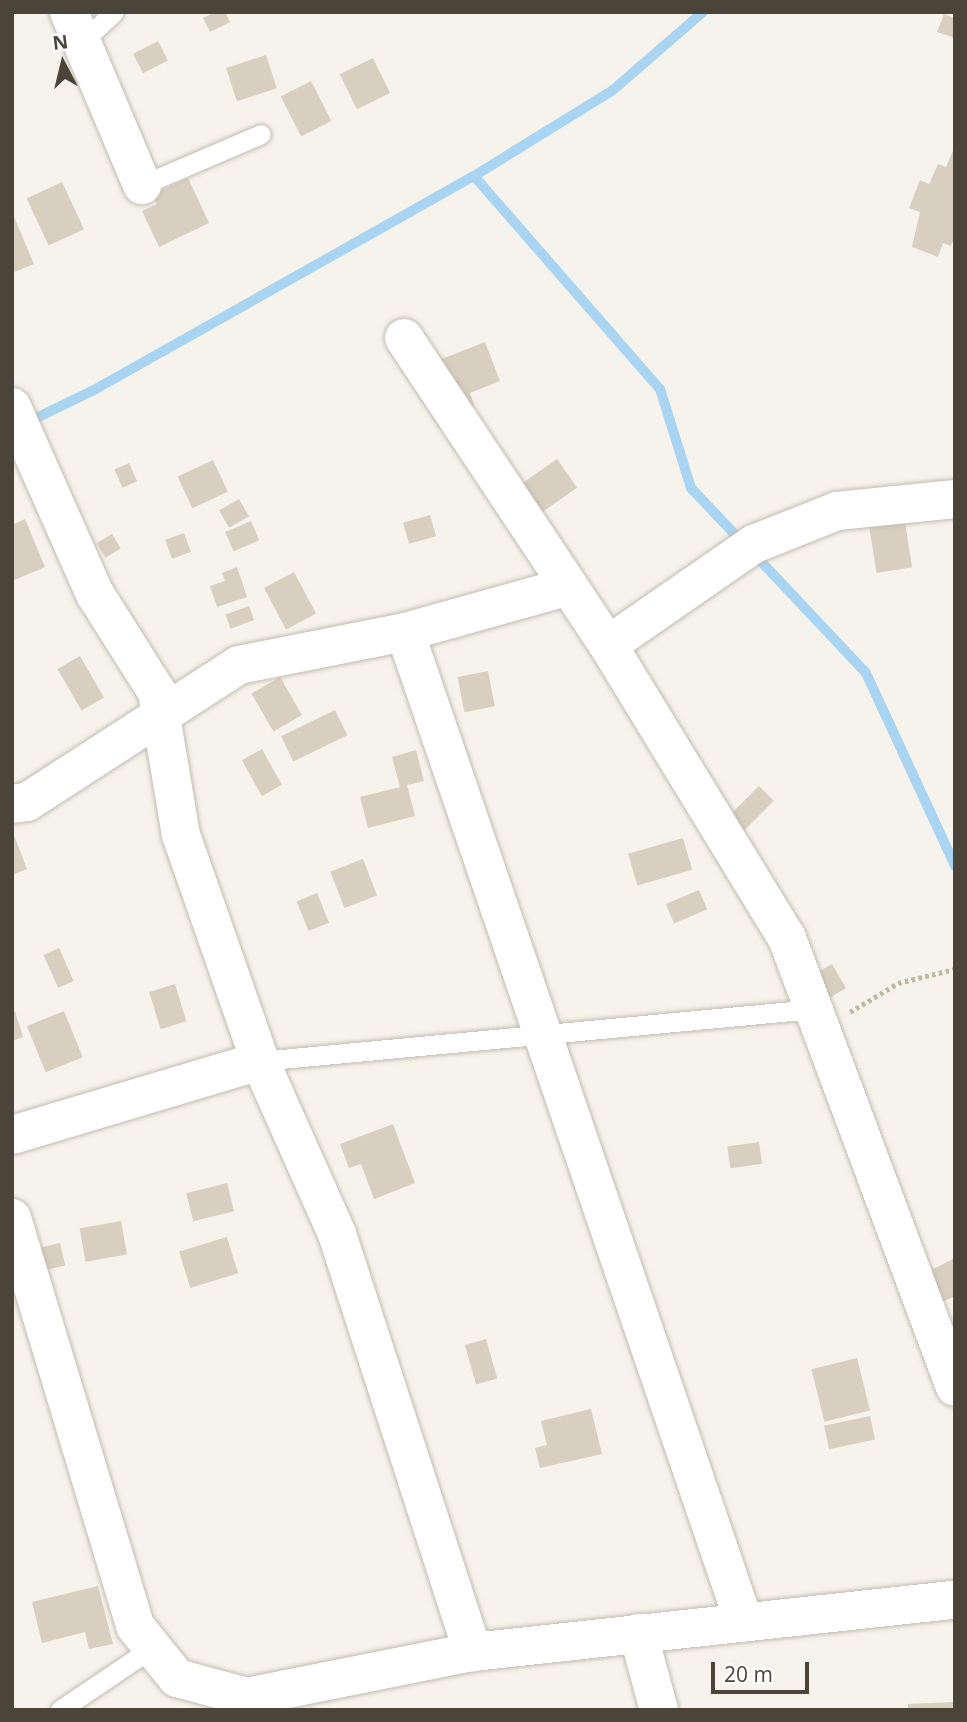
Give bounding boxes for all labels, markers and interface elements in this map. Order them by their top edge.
north arrow [28,28,98,98]
text: N [51,28,70,56]
scale bar [715,1648,813,1692]
text: 20 m [724,1660,773,1688]

